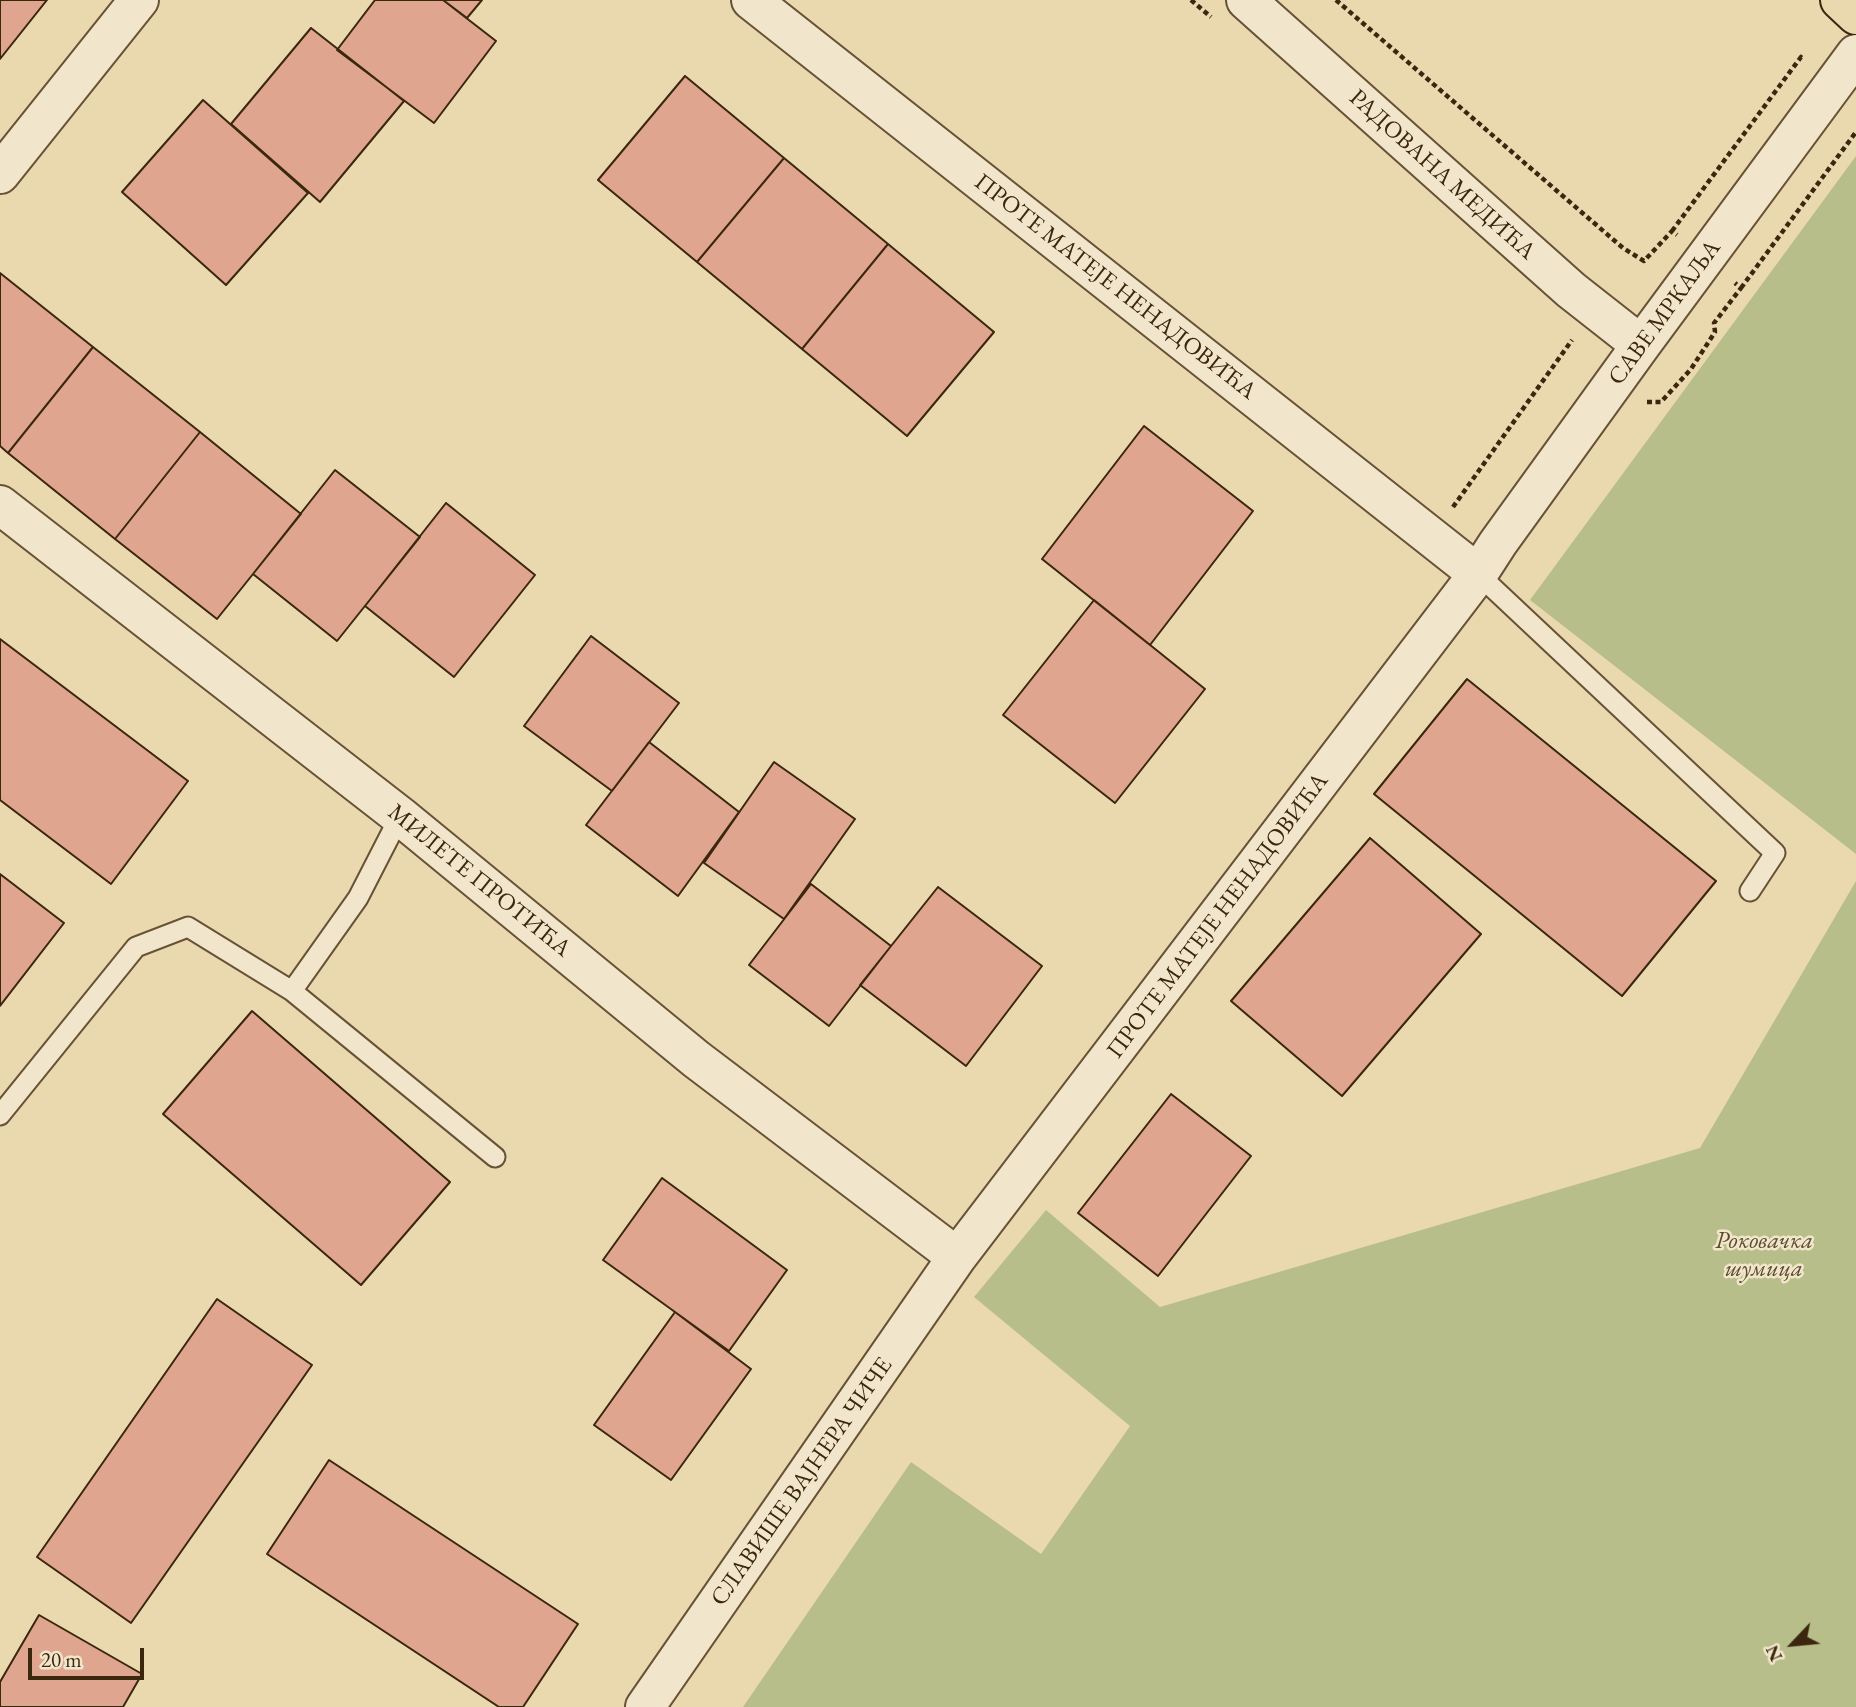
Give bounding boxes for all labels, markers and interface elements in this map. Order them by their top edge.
street label: РАДОВАНА МЕДИЋА [1343,84,1541,266]
street label: ПРОТЕ МАТЕЈЕ НЕНАДОВИЋА [968,168,1262,406]
street label: САВЕ МРКАЉА [1603,235,1727,391]
street label: ПРОТЕ МАТЕЈЕ НЕНАДОВИЋА [1101,768,1335,1064]
street label: МИЛЕТЕ ПРОТИЋА [382,798,576,964]
park label: Роковачка шумица [1715,1227,1813,1283]
street label: СЛАВИШЕ ВАЈНЕРА ЧИЧЕ [705,1352,899,1612]
north arrow [1758,1609,1828,1679]
scale bar [32,1634,147,1678]
text: N [1759,1641,1788,1666]
text: 20 m [41,1646,82,1673]

